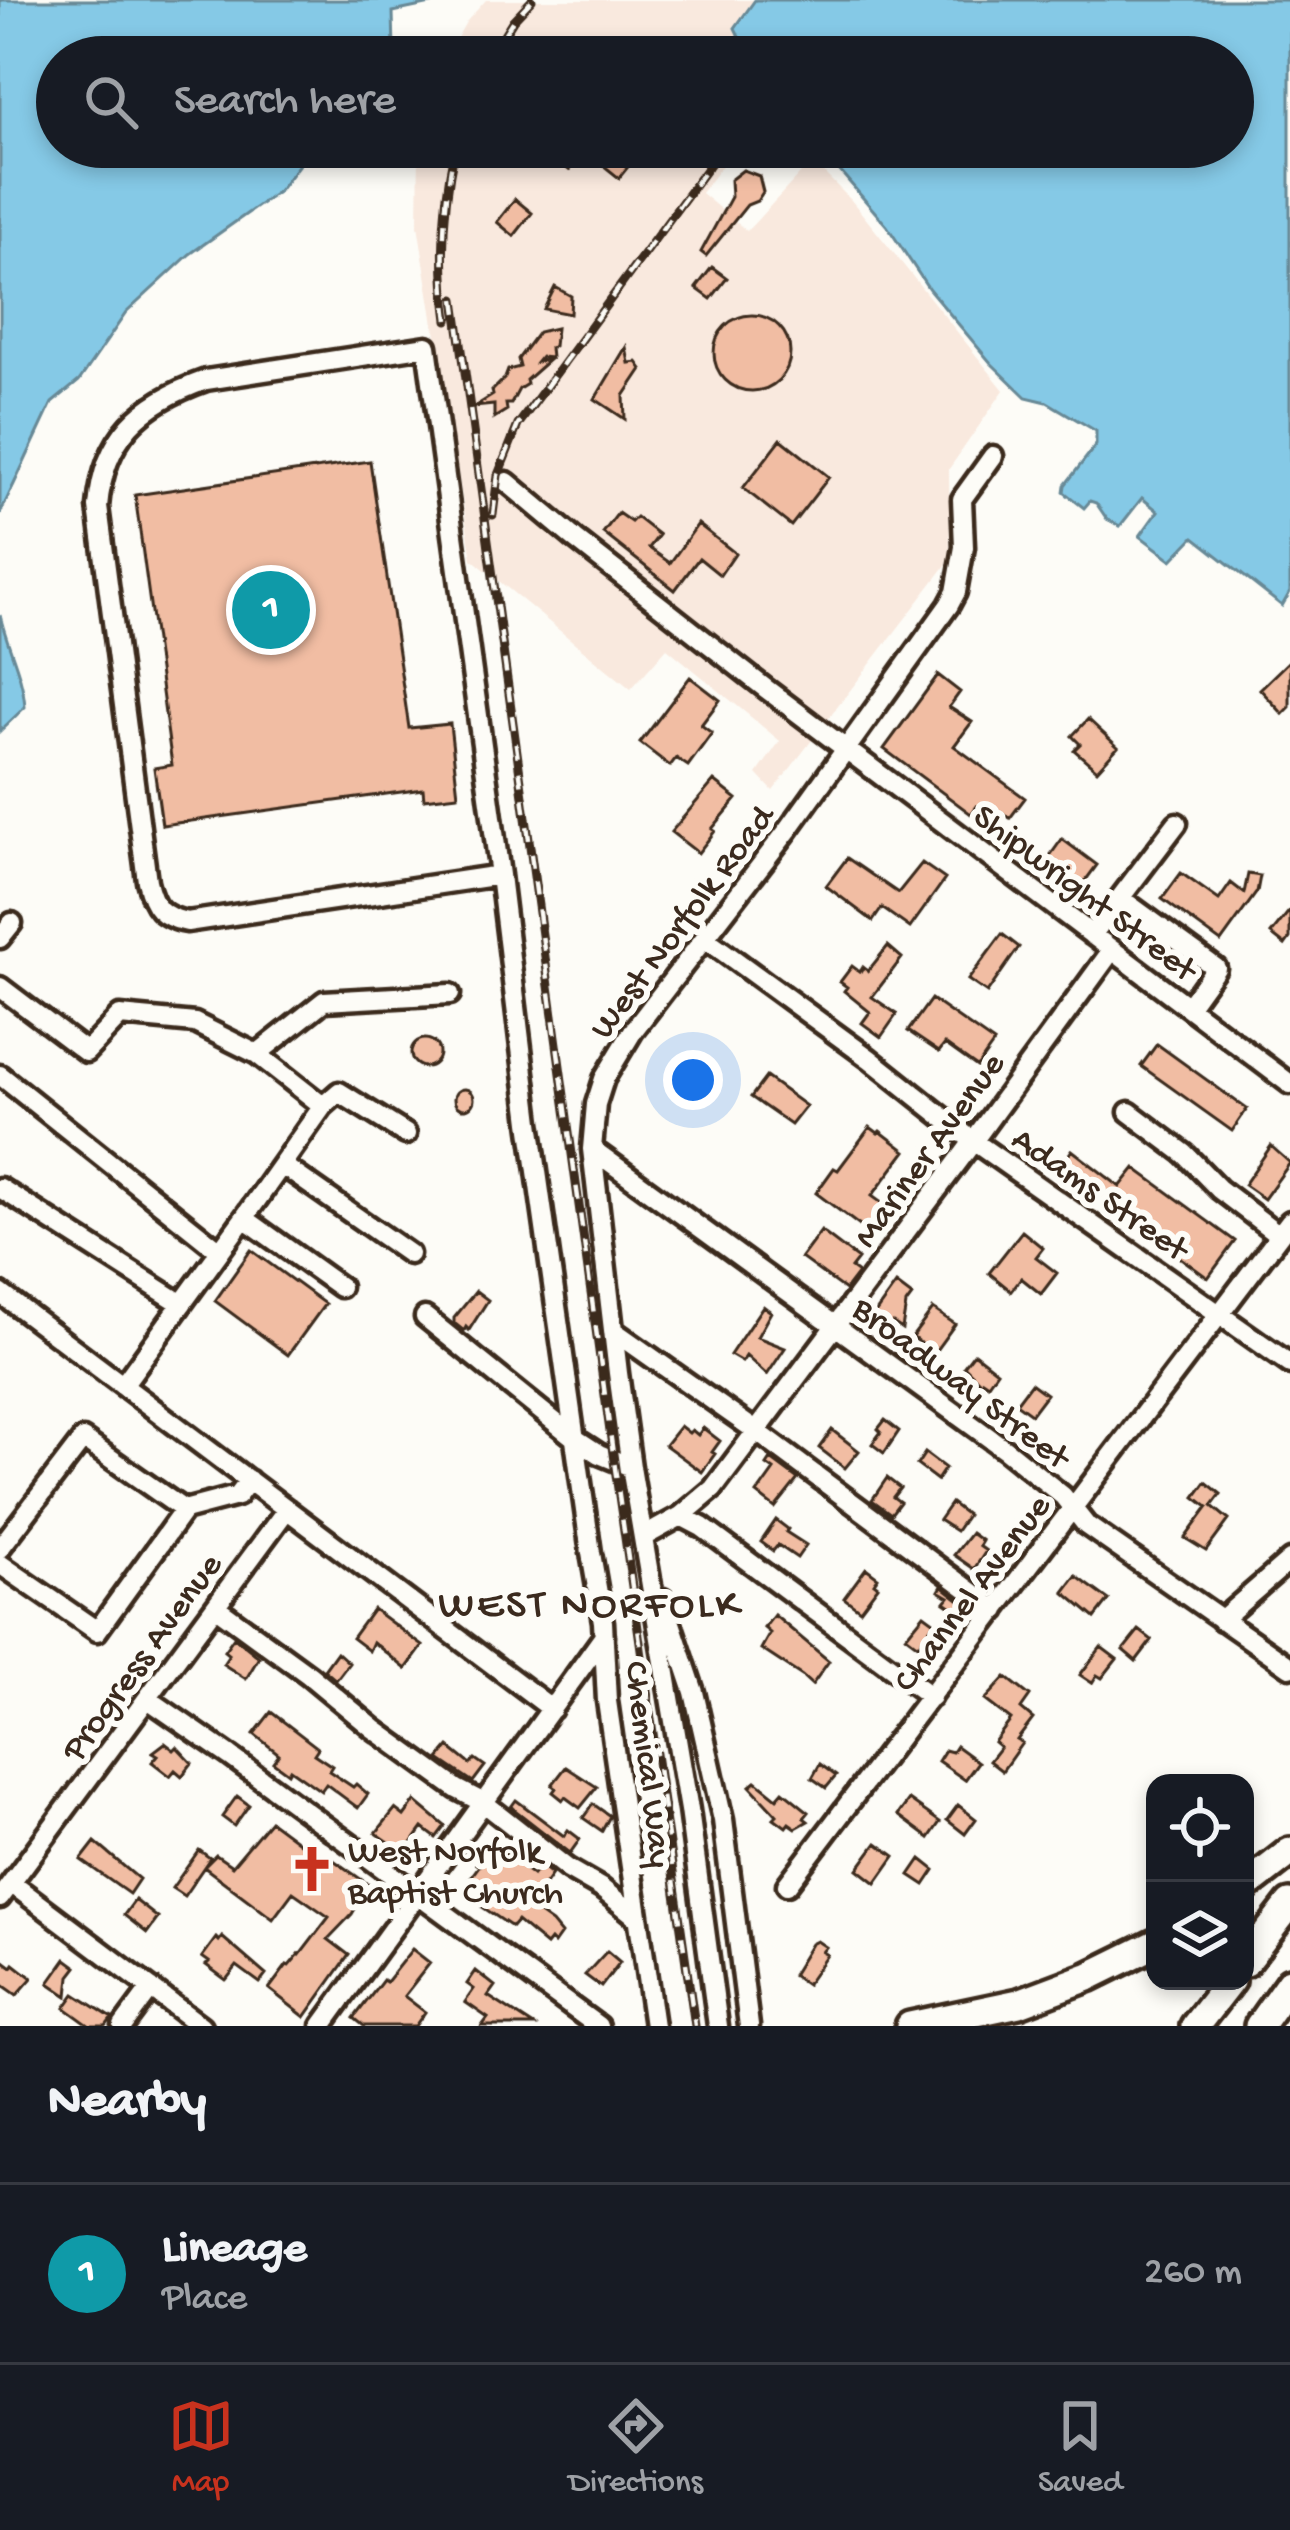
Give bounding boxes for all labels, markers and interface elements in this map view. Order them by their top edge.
search box [36,36,1254,168]
icon: search [78,69,144,135]
text: Search here [174,76,396,129]
pin: 1 [232,565,310,655]
street label: West Norfolk Road [582,796,788,1049]
street label: Shipwright Street [963,797,1206,995]
street label: Mariner Avenue [846,1046,1017,1258]
your location [663,1050,723,1110]
street label: Adams Street [1002,1120,1198,1275]
street label: Broadway Street [841,1289,1079,1483]
street label: Channel Avenue [886,1487,1063,1702]
street label: Progress Avenue [54,1546,234,1772]
district label: WEST NORFOLK [438,1583,743,1632]
street label: Chemical Way [612,1659,680,1871]
map controls [1146,1774,1254,1990]
button: locate [1146,1774,1254,1882]
place label: West Norfolk Baptist Church [347,1833,563,1917]
church icon: West Norfolk Baptist Church [287,1844,337,1894]
button: layers [1146,1882,1254,1990]
text: Nearby [48,2074,206,2134]
text: Lineage [162,2224,307,2277]
text: 1 [79,2251,95,2297]
text: 260 m [1144,2251,1242,2297]
text: Place [162,2277,247,2323]
tab: Map [168,2393,234,2503]
tab: Directions [569,2393,703,2503]
tab: Saved [1038,2393,1122,2503]

